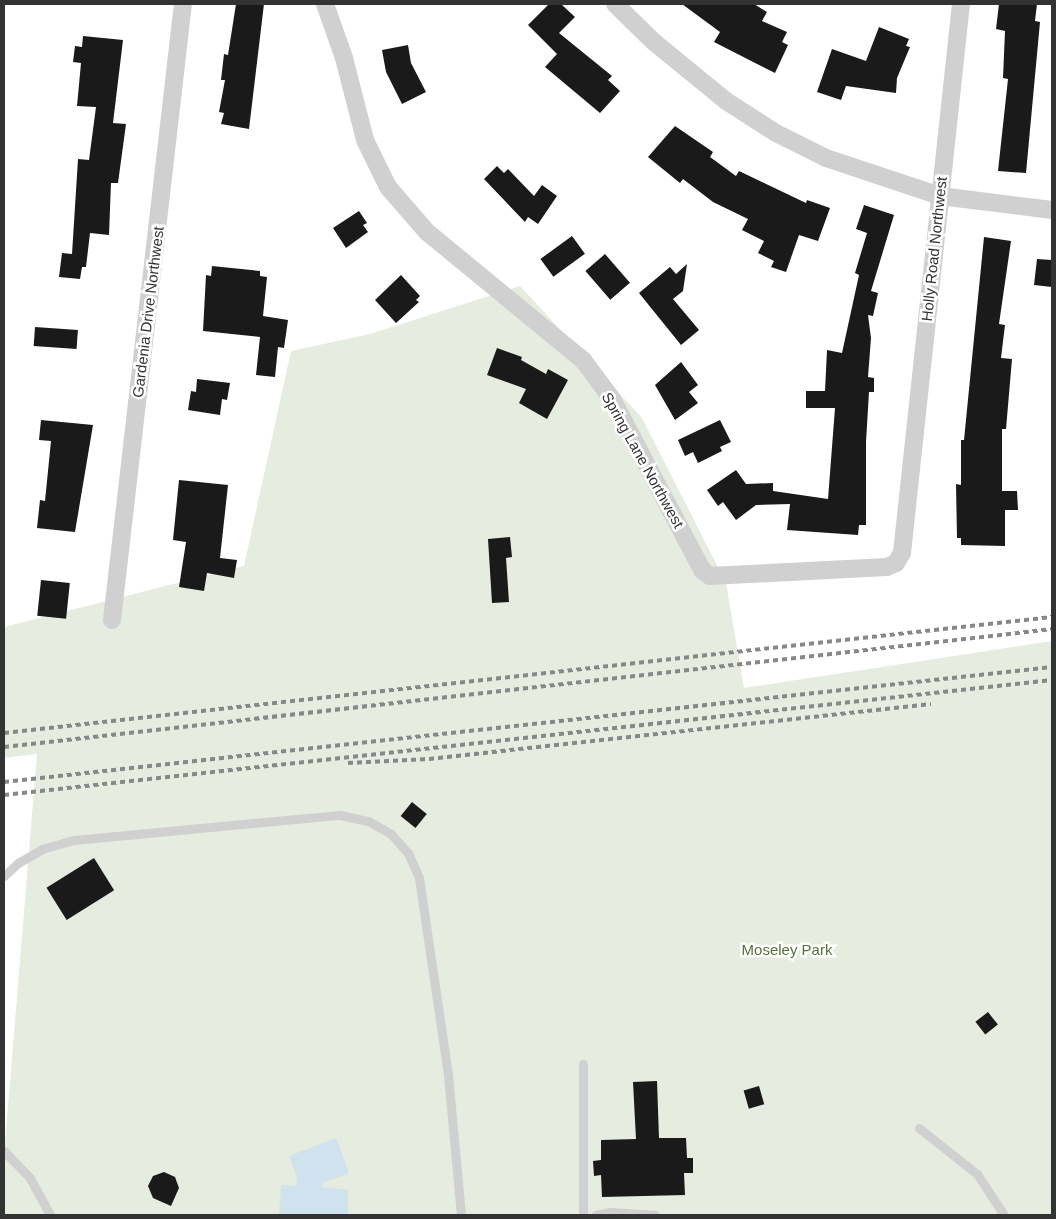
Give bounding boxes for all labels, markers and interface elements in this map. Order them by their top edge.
street label: Holly Road Northwest [917,176,951,322]
street label: Gardenia Drive Northwest [129,225,167,399]
street label: Spring Lane Northwest [598,389,688,531]
park label: Moseley Park [742,941,832,959]

